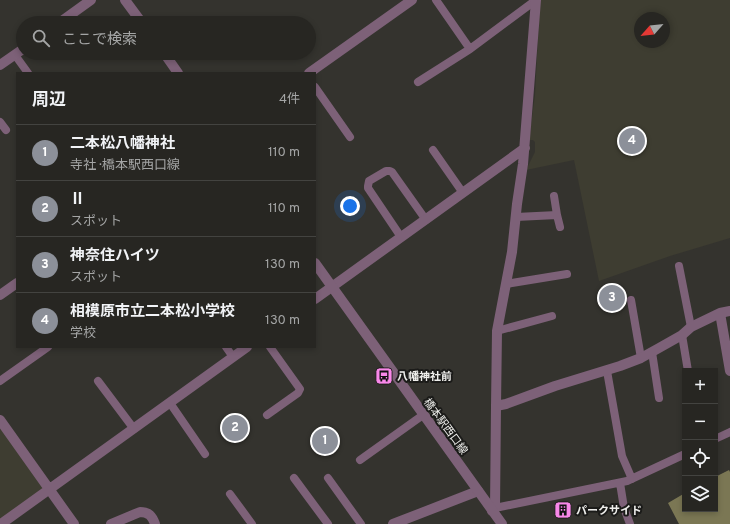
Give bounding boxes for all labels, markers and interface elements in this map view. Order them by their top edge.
north arrow [634,12,670,48]
search box [16,16,316,60]
icon: search [30,27,52,49]
text: ここで検索 [62,31,137,50]
text: 周辺 [32,90,66,112]
text: 4件 [279,92,300,108]
pin: 4 [619,126,645,156]
text: 二本松八幡神社 [70,135,175,154]
text: 1 [42,145,48,161]
text: 110 m [268,145,300,161]
text: 寺社 · 橋本駅西口線 [70,158,180,174]
text: Ⅱ [70,191,85,210]
your location [340,196,360,216]
text: 2 [41,201,49,217]
text: 110 m [268,201,300,217]
text: スポット [70,214,122,230]
text: 神奈住ハイツ [70,247,160,266]
text: 3 [41,257,49,273]
text: 130 m [265,257,300,273]
text: スポット [70,270,122,286]
pin: 3 [599,283,625,313]
text: 相模原市立二本松小学校 [70,303,235,322]
text: 4 [41,313,49,329]
text: 130 m [265,313,300,329]
text: 学校 [70,326,96,342]
bus stop icon: 八幡神社前 [374,366,394,386]
map controls [682,368,718,512]
button: + [682,368,718,404]
place label: 八幡神社前 [397,370,452,384]
street label: 橋本駅西口線 [420,396,470,457]
button: − [682,404,718,440]
pin: 2 [222,413,248,443]
pin: 1 [312,426,338,456]
button: locate [682,440,718,476]
button: layers [682,476,718,512]
building icon: パークサイド [553,500,573,520]
place label: パークサイド [576,504,642,518]

